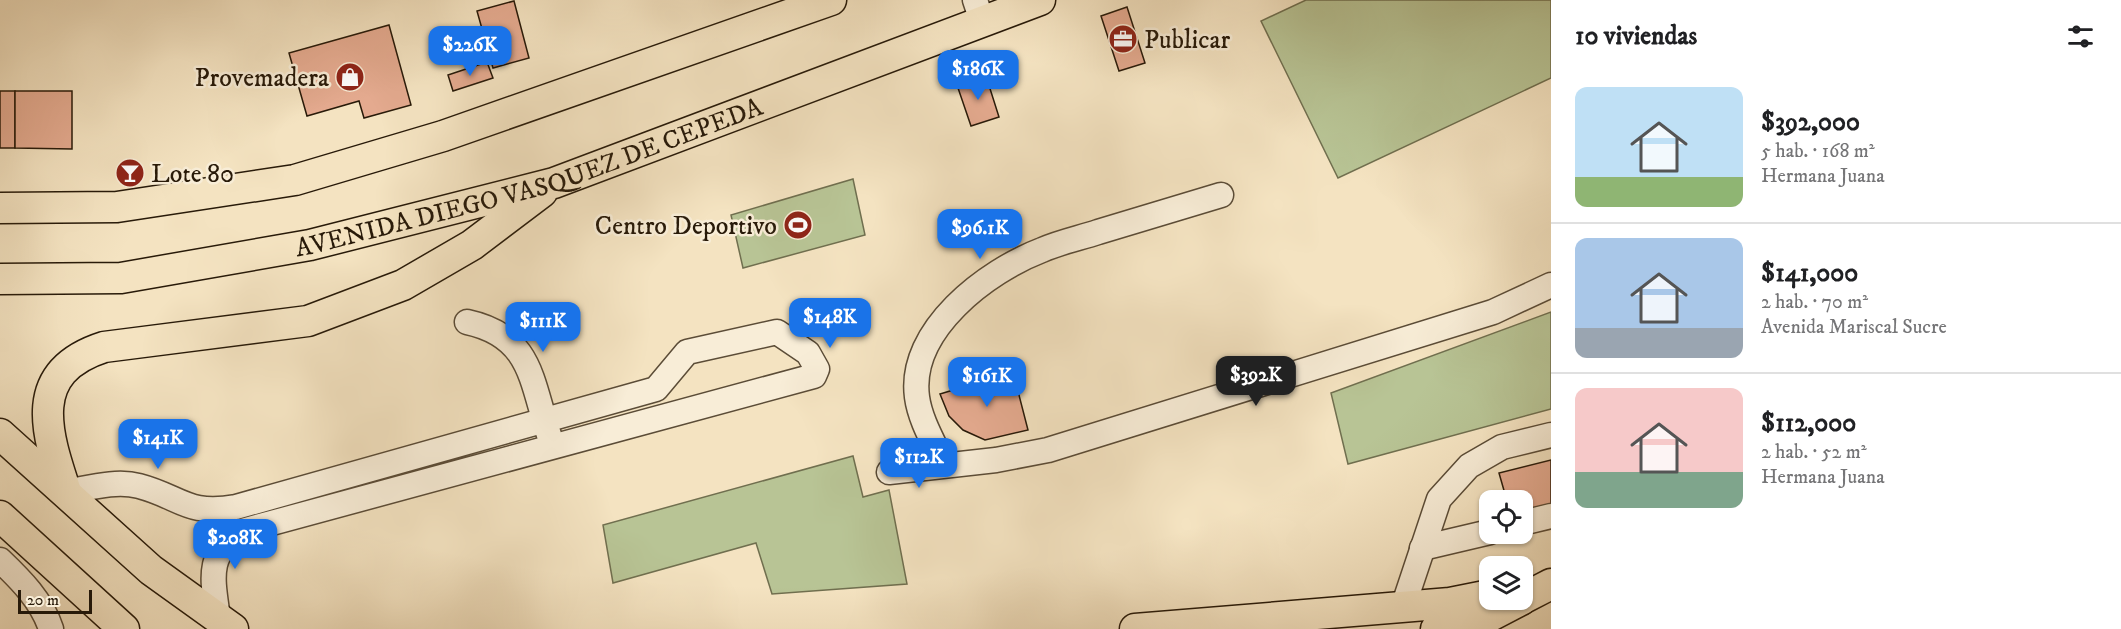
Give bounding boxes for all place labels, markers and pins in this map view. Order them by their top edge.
office icon: Publicar [1107,23,1139,55]
place label: Publicar [1144,24,1230,57]
pin: $226K [428,26,512,77]
pin: $186K [936,50,1020,101]
shop icon: Provemadera [334,61,366,93]
place label: Provemadera [194,62,329,95]
bar icon: Lote 80 [114,157,146,189]
place label: Lote 80 [151,158,234,191]
sports icon: Centro Deportivo [782,209,814,241]
pin: $96.1K [931,209,1029,260]
place label: Centro Deportivo [595,210,777,243]
pin: $148K [788,298,872,349]
pin: $111K [501,302,585,353]
pin: $392K [1214,356,1298,407]
pin: $161K [945,357,1029,408]
pin: $141K [116,419,200,470]
pin: $112K [877,438,961,489]
pin: $208K [193,519,277,570]

